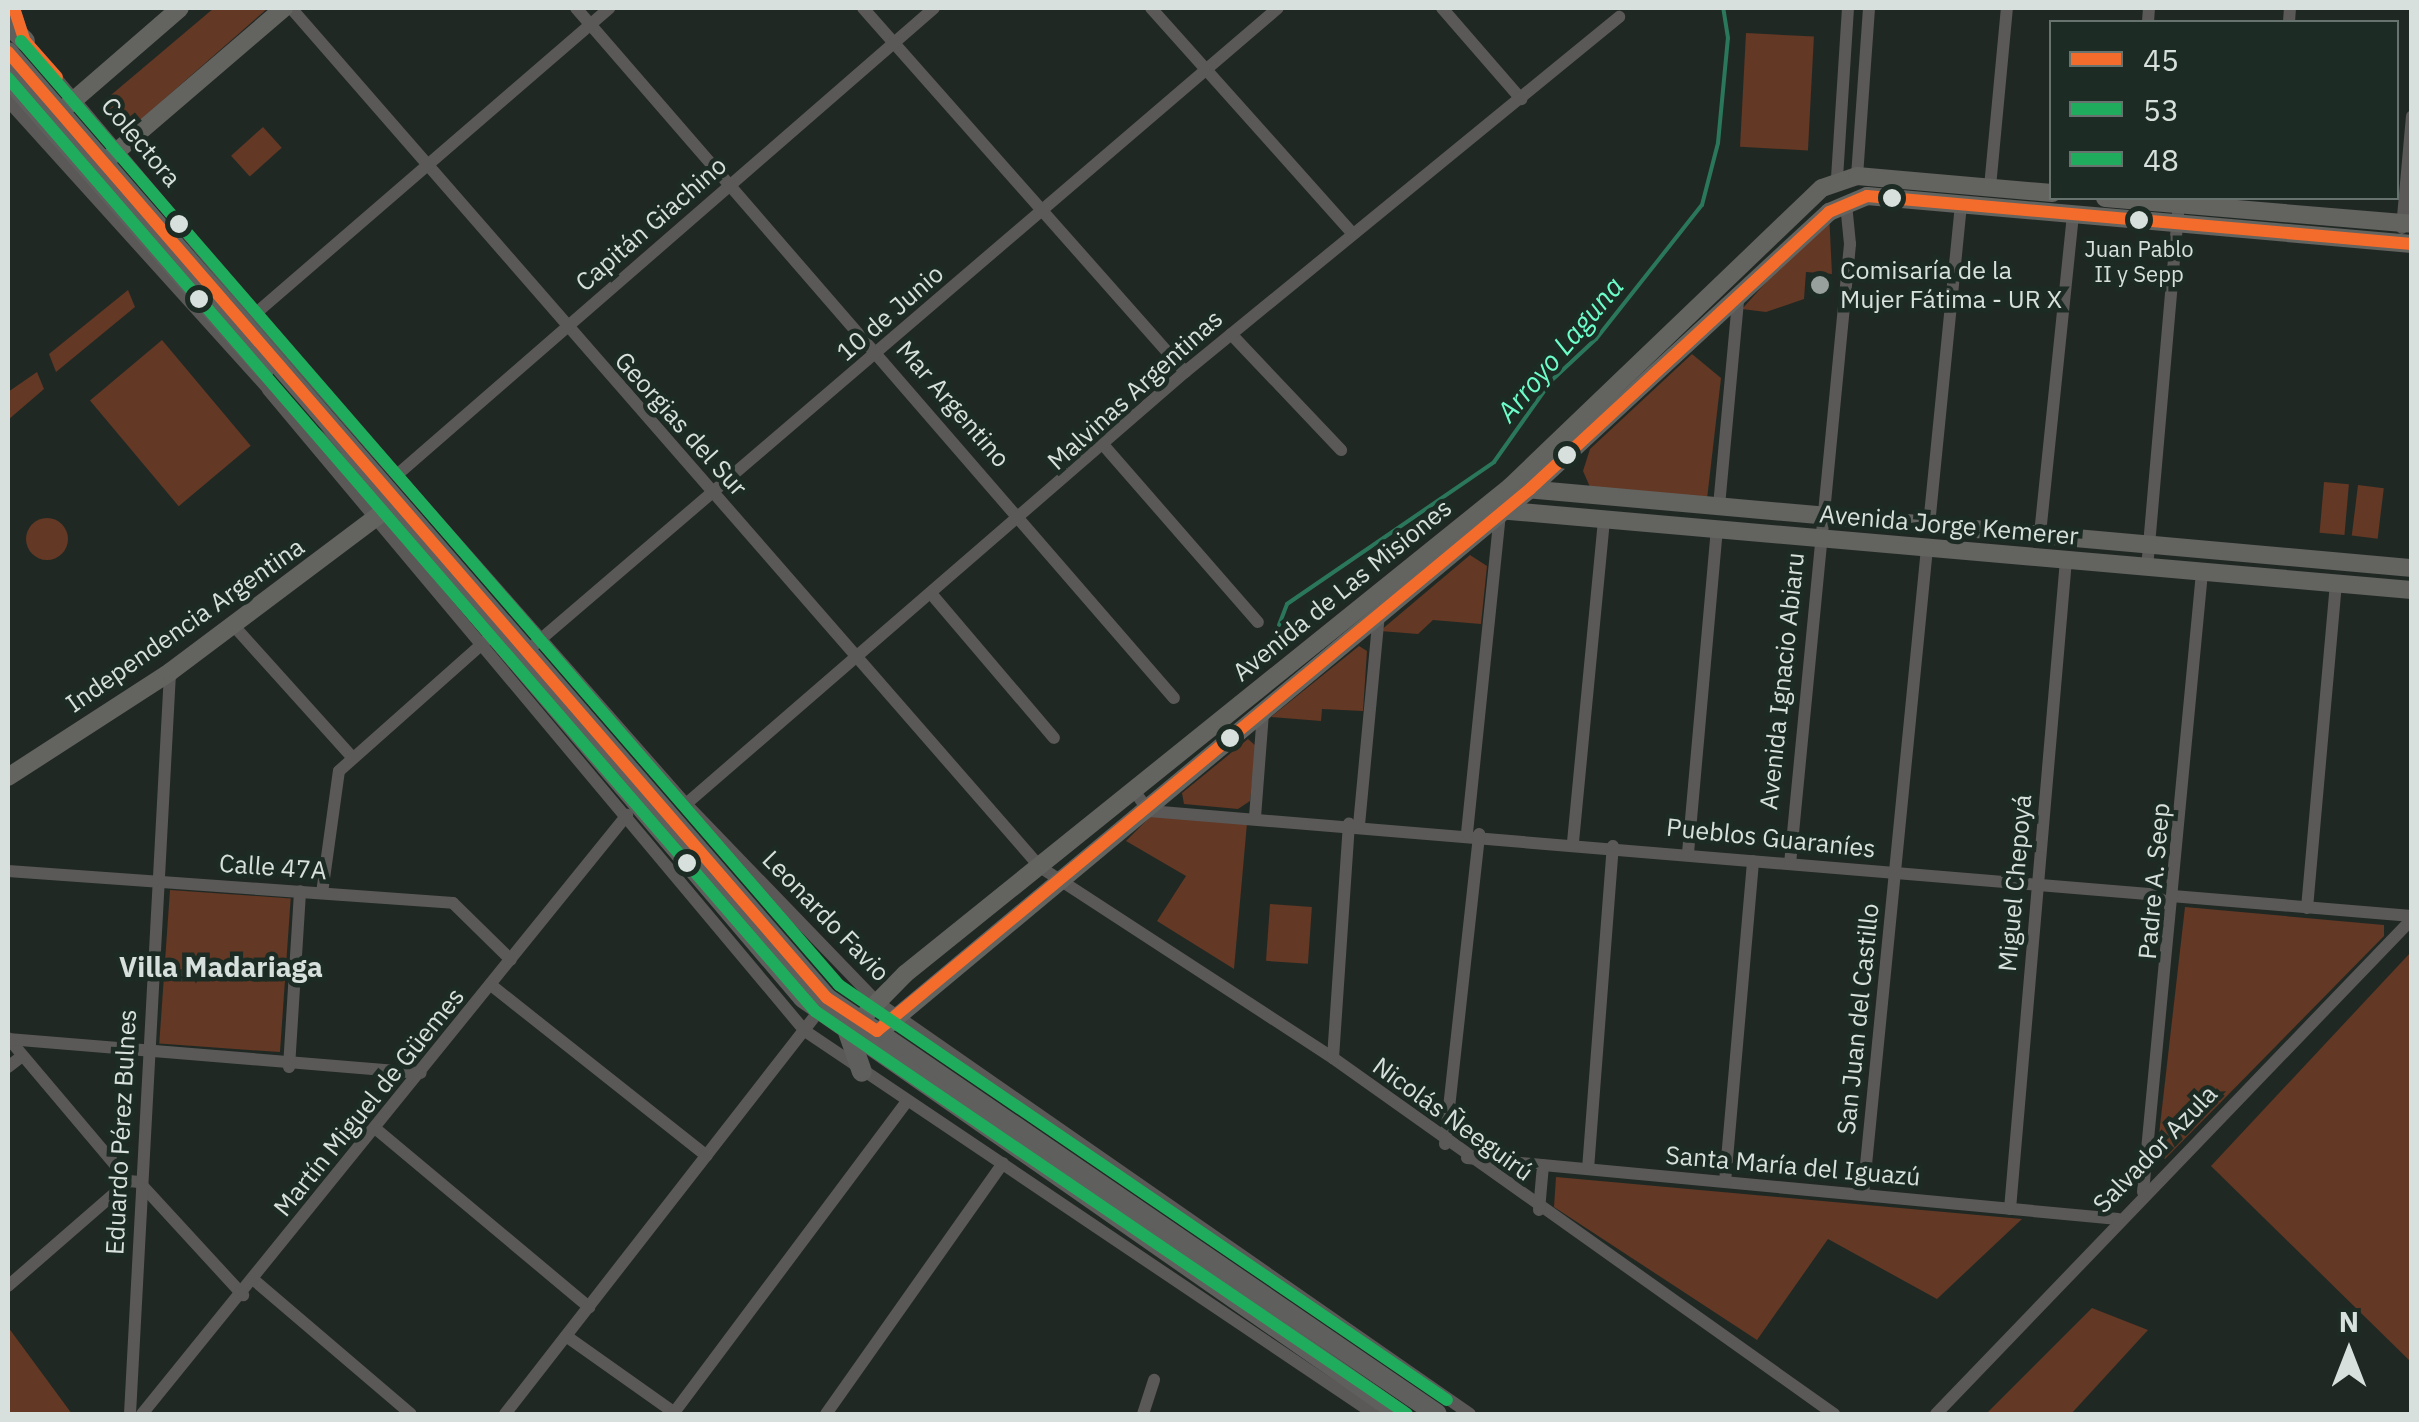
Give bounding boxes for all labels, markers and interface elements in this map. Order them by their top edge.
legend [2049,20,2399,200]
text: 45 [2143,40,2179,79]
text: 53 [2143,90,2179,129]
street label: Colectora [95,91,187,193]
text: 48 [2143,140,2179,179]
street label: Capitán Giachino [569,150,733,298]
unlabelled marker [1882,188,1902,208]
marker: Juan Pablo II y Sepp [2129,210,2149,230]
unlabelled marker [169,214,189,234]
place label: Juan Pablo II y Sepp [2084,235,2194,286]
place label: Comisaría de la Mujer Fátima - UR X [1840,256,2062,315]
street label: 10 de Junio [831,259,949,367]
water label: Arroyo Laguna [1490,270,1630,428]
marker: Comisaría de la Mujer Fátima - UR X [1809,274,1831,296]
unlabelled marker [189,289,209,309]
street label: Malvinas Argentinas [1041,304,1229,476]
street label: Mar Argentino [890,335,1016,473]
street label: Georgias del Sur [608,346,754,502]
unlabelled marker [1557,445,1577,465]
street label: Avenida de Las Misiones [1227,493,1457,687]
street label: Avenida Jorge Kemerer [1818,499,2080,551]
street label: Independencia Argentina [60,531,310,719]
street label: Avenida Ignacio Abiaru [1754,551,1810,811]
unlabelled marker [1220,728,1240,748]
street label: Miguel Chepoyá [1992,793,2038,973]
street label: Padre A. Seep [2132,801,2176,961]
street label: Pueblos Guaraníes [1665,812,1877,864]
street label: Leonardo Favio [756,845,896,987]
street label: Calle 47A [218,848,328,886]
unlabelled marker [677,853,697,873]
street label: San Juan del Castillo [1831,902,1885,1136]
district label: Villa Madariaga [119,950,323,984]
street label: Martín Miguel de Güemes [268,982,470,1222]
street label: Eduardo Pérez Bulnes [100,1009,142,1255]
street label: Nicolás Ñeeguirú [1367,1051,1539,1187]
street label: Salvador Azula [2087,1079,2223,1219]
street label: Santa María del Iguazú [1664,1140,1922,1192]
north arrow [2299,1302,2399,1402]
text: N [2339,1303,2359,1340]

